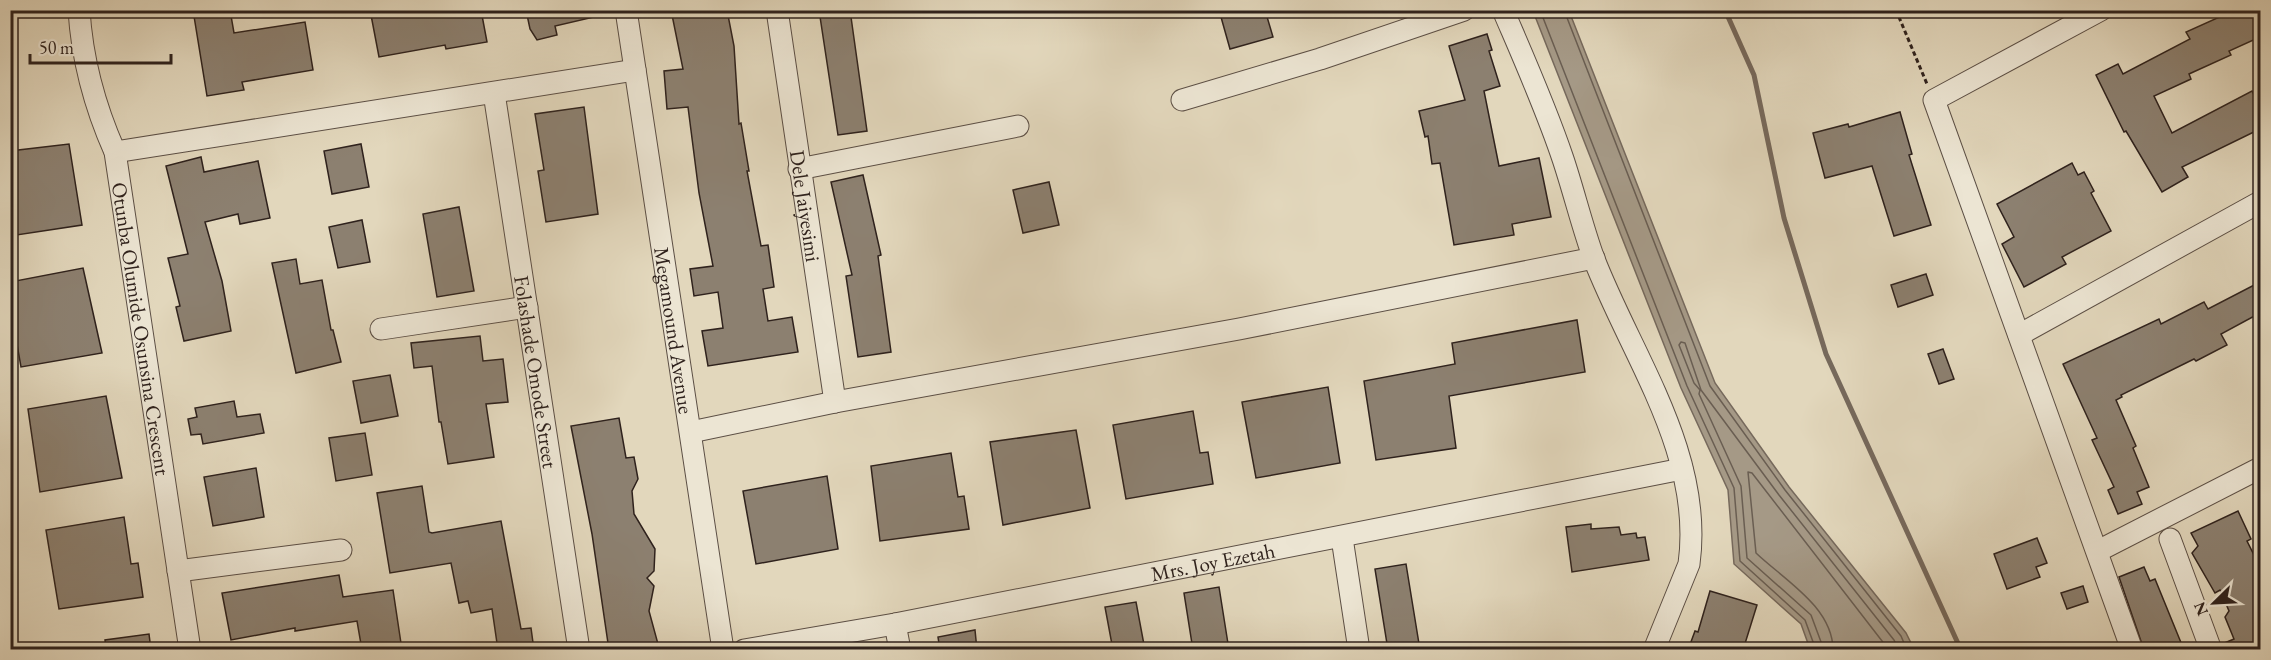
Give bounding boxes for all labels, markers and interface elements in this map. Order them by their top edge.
scale bar [30,27,171,65]
text: 50 m [39,36,74,59]
street label: Dele Jaiyesimi [784,148,828,264]
street label: Otunba Olumide Osunsina Crescent [106,180,177,478]
street label: Megamound Avenue [649,245,701,416]
street label: Folashade Omode Street [509,273,565,470]
street label: Mrs. Joy Ezetah [1148,536,1277,587]
north arrow [2184,573,2244,633]
text: N [2189,599,2213,619]

